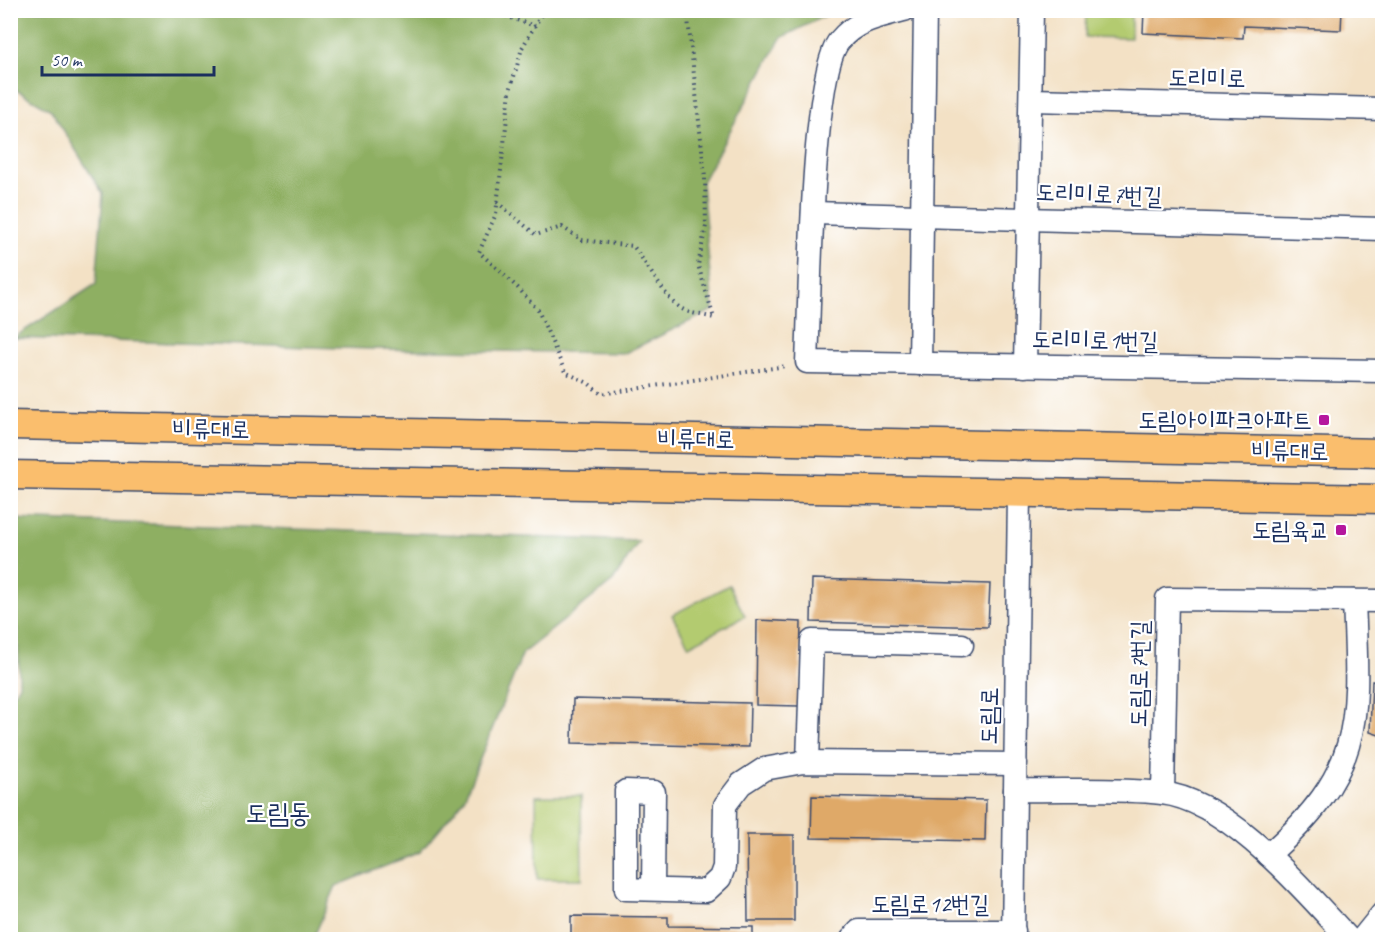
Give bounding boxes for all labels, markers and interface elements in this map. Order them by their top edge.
scale bar [42,39,214,77]
text: 50 m [51,49,84,71]
street label: 도리미로 [1168,62,1246,94]
street label: 도리미로7번길 [1035,177,1163,211]
street label: 도리미로1번길 [1031,324,1159,356]
place label: 도림아이파크아파트 [1138,405,1312,435]
street label: 비류대로 [172,413,250,445]
marker: 도림아이파크아파트 [1317,413,1331,427]
street label: 비류대로 [657,423,735,455]
street label: 비류대로 [1251,435,1329,467]
place label: 도림육교 [1252,515,1329,545]
marker: 도림육교 [1334,523,1348,537]
street label: 도림로7번길 [1123,620,1155,728]
street label: 도림로 [973,687,1005,745]
district label: 도림동 [245,796,311,830]
street label: 도림로12번길 [871,889,989,919]

